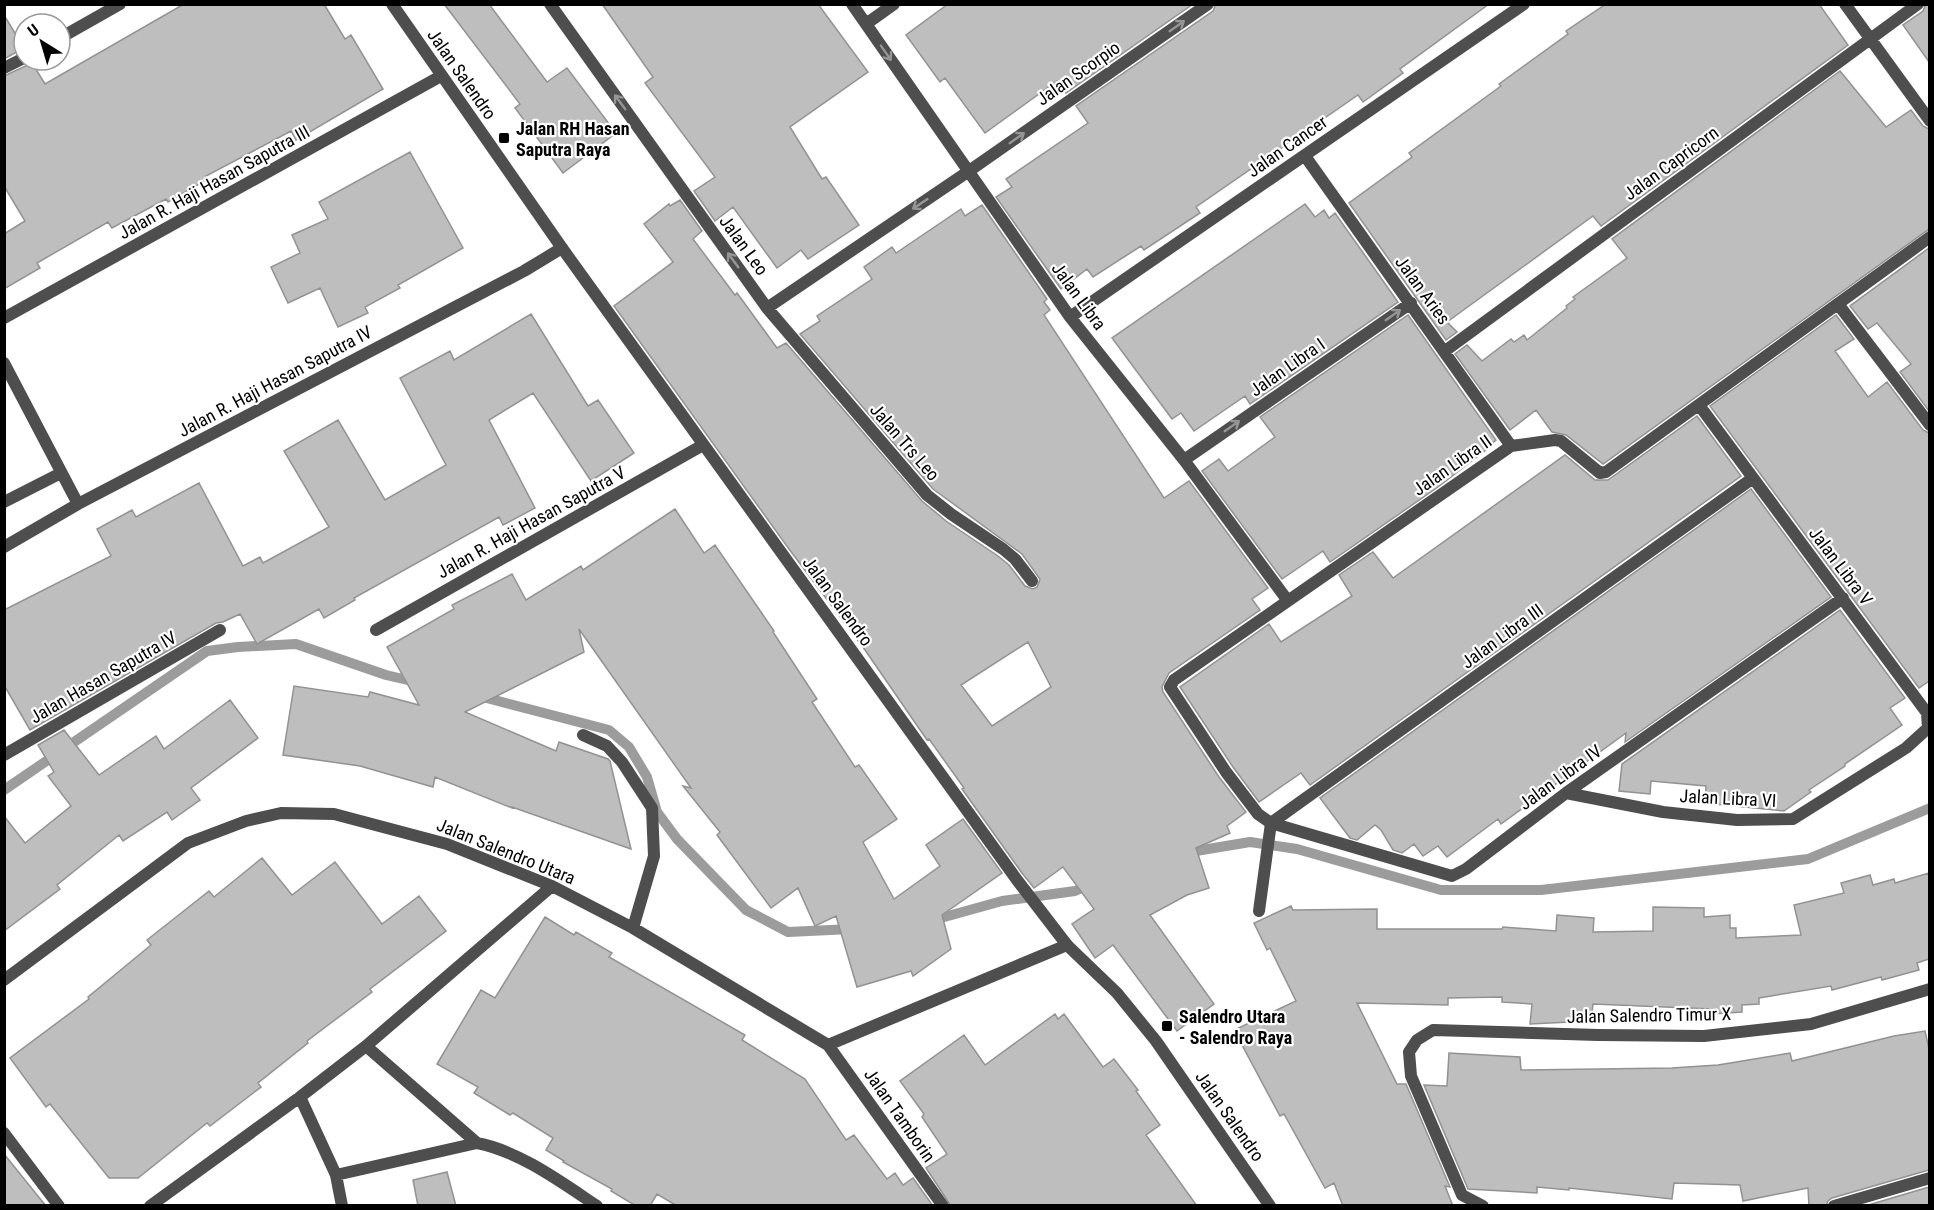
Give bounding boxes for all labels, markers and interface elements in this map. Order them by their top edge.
north arrow [12,12,72,72]
text: U [24,20,43,41]
one-way arrow [1168,20,1185,32]
street label: Jalan Salendro [423,25,501,123]
street label: Jalan Scorpio [1032,37,1124,109]
one-way arrow [880,44,892,60]
one-way arrow [613,94,626,110]
street label: Jalan Cancer [1243,111,1331,181]
place label: Jalan RH Hasan Saputra Raya [516,118,630,160]
street label: Jalan R. Haji Hasan Saputra III [115,121,313,243]
street label: Jalan Capricorn [1620,122,1722,204]
marker: Jalan RH Hasan Saputra Raya [497,131,511,145]
one-way arrow [1008,132,1024,144]
one-way arrow [913,198,929,210]
street label: Jalan Leo [715,211,773,279]
street label: Jalan Aries [1391,252,1455,328]
one-way arrow [727,253,739,269]
street label: Jalan Libra [1048,258,1110,334]
one-way arrow [1384,309,1401,322]
street label: Jalan R. Haji Hasan Saputra IV [175,321,375,441]
street label: Jalan Libra I [1245,333,1329,401]
street label: Jalan Trs Leo [866,399,944,485]
one-way arrow [1224,420,1240,432]
street label: Jalan Libra II [1409,430,1495,500]
street label: Jalan R. Haji Hasan Saputra V [433,461,629,583]
street label: Jalan Libra V [1805,523,1877,609]
street label: Jalan Salendro [799,552,877,650]
street label: Jalan Libra III [1457,599,1547,673]
street label: Jalan Hasan Saputra IV [26,626,180,728]
street label: Jalan Libra IV [1515,740,1605,814]
street label: Jalan Libra VI [1679,785,1777,811]
street label: Jalan Salendro Utara [434,814,578,888]
street label: Jalan Salendro Timur X [1567,1003,1732,1027]
place label: Salendro Utara - Salendro Raya [1179,1006,1292,1048]
marker: Salendro Utara - Salendro Raya [1160,1019,1174,1033]
street label: Jalan Tamborin [860,1064,940,1166]
street label: Jalan Salendro [1191,1067,1269,1165]

